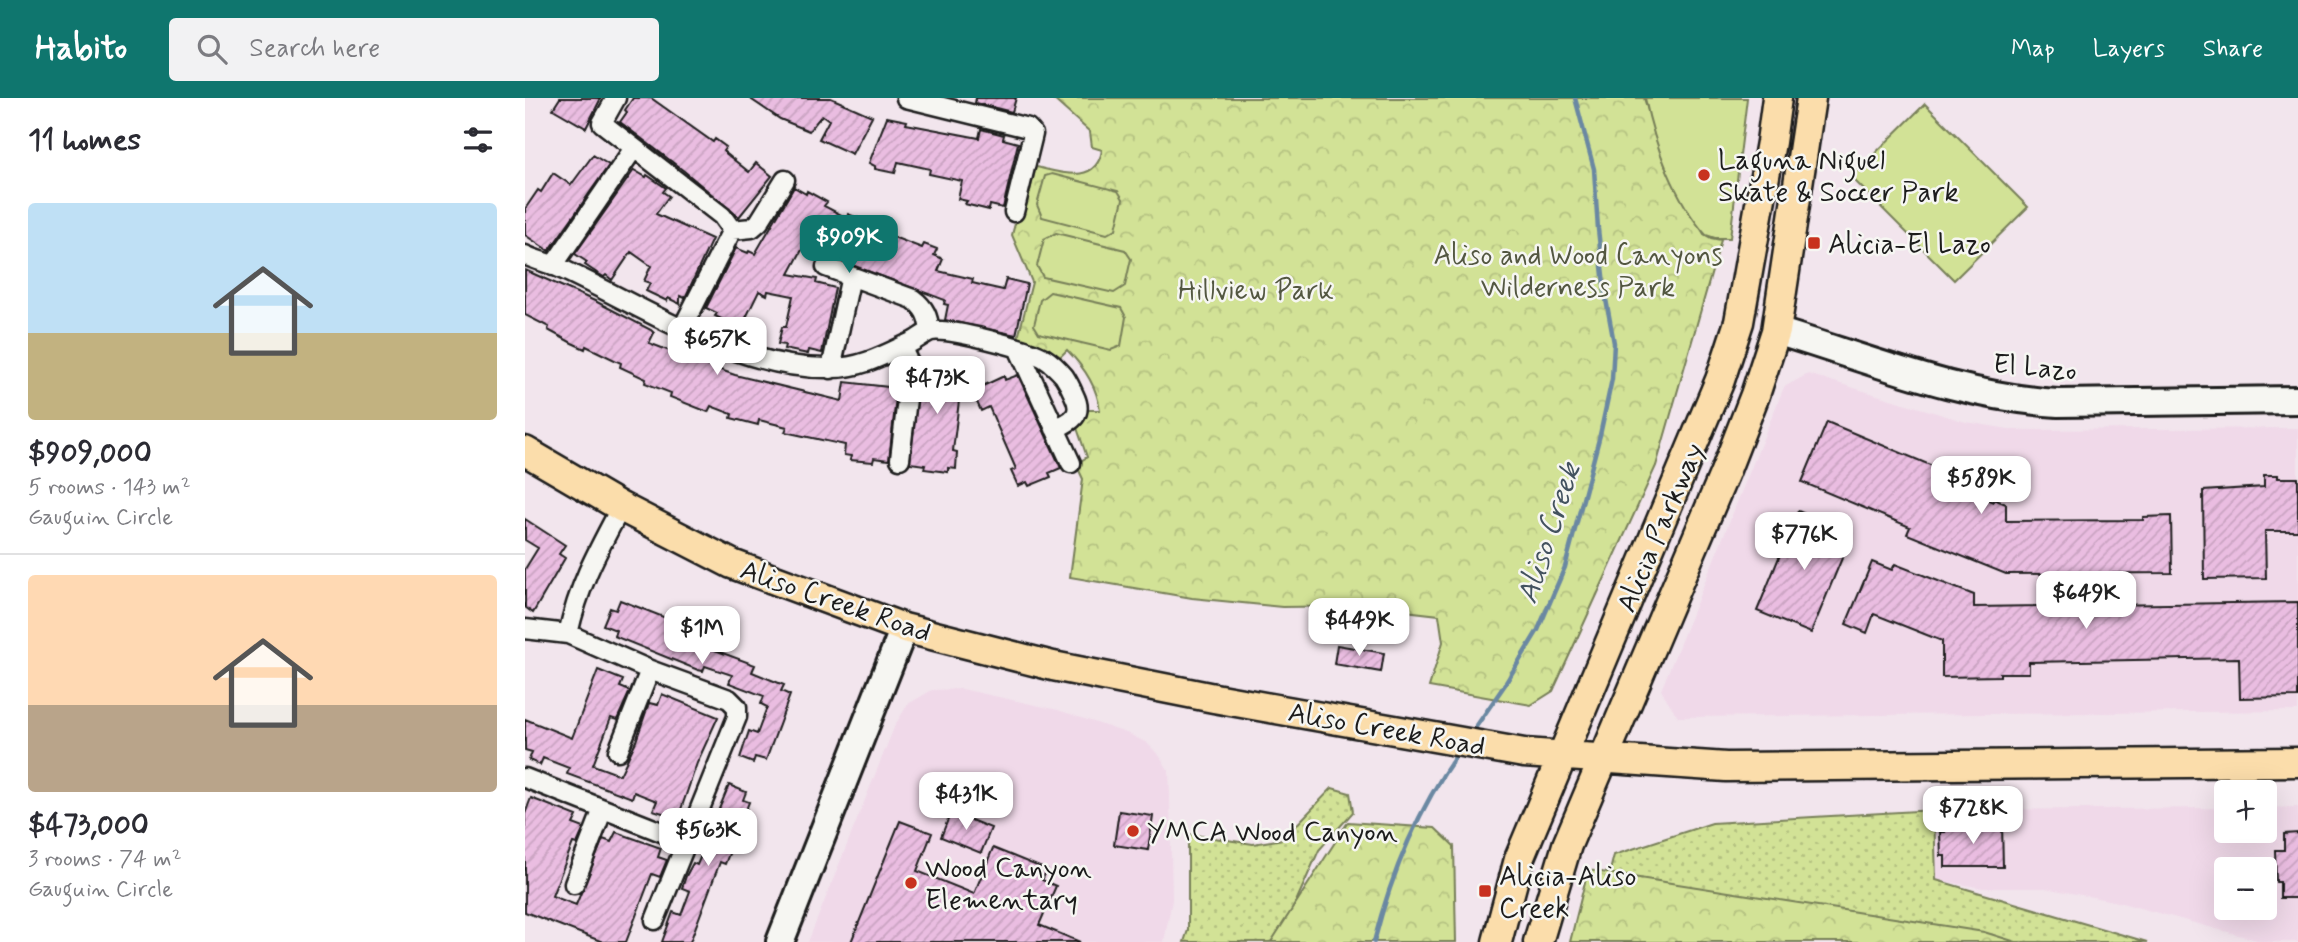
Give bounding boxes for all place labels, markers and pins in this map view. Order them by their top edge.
place label: Laguna Niguel Skate & Soccer Park [1718,143,1959,212]
marker: Laguna Niguel Skate & Soccer Park [1696,167,1712,183]
pin: $909K [800,216,898,275]
place label: Alicia-El Lazo [1828,227,1991,264]
marker: Alicia-El Lazo [1806,235,1822,251]
pin: $657K [668,317,766,377]
pin: $473K [888,356,986,416]
pin: $589K [1932,456,2030,516]
pin: $776K [1755,512,1853,572]
pin: $649K [2037,572,2135,631]
pin: $449K [1310,598,1408,658]
pin: $1M [668,606,736,666]
pin: $431K [917,772,1015,832]
pin: $728K [1924,786,2022,846]
pin: $563K [659,808,757,868]
place label: YMCA Wood Canyon [1147,815,1398,852]
marker: YMCA Wood Canyon [1125,823,1141,839]
place label: Wood Canyon Elementary [925,851,1092,920]
place label: Alicia-Aliso Creek [1499,859,1637,928]
marker: Wood Canyon Elementary [903,875,919,891]
marker: Alicia-Aliso Creek [1477,883,1493,899]

